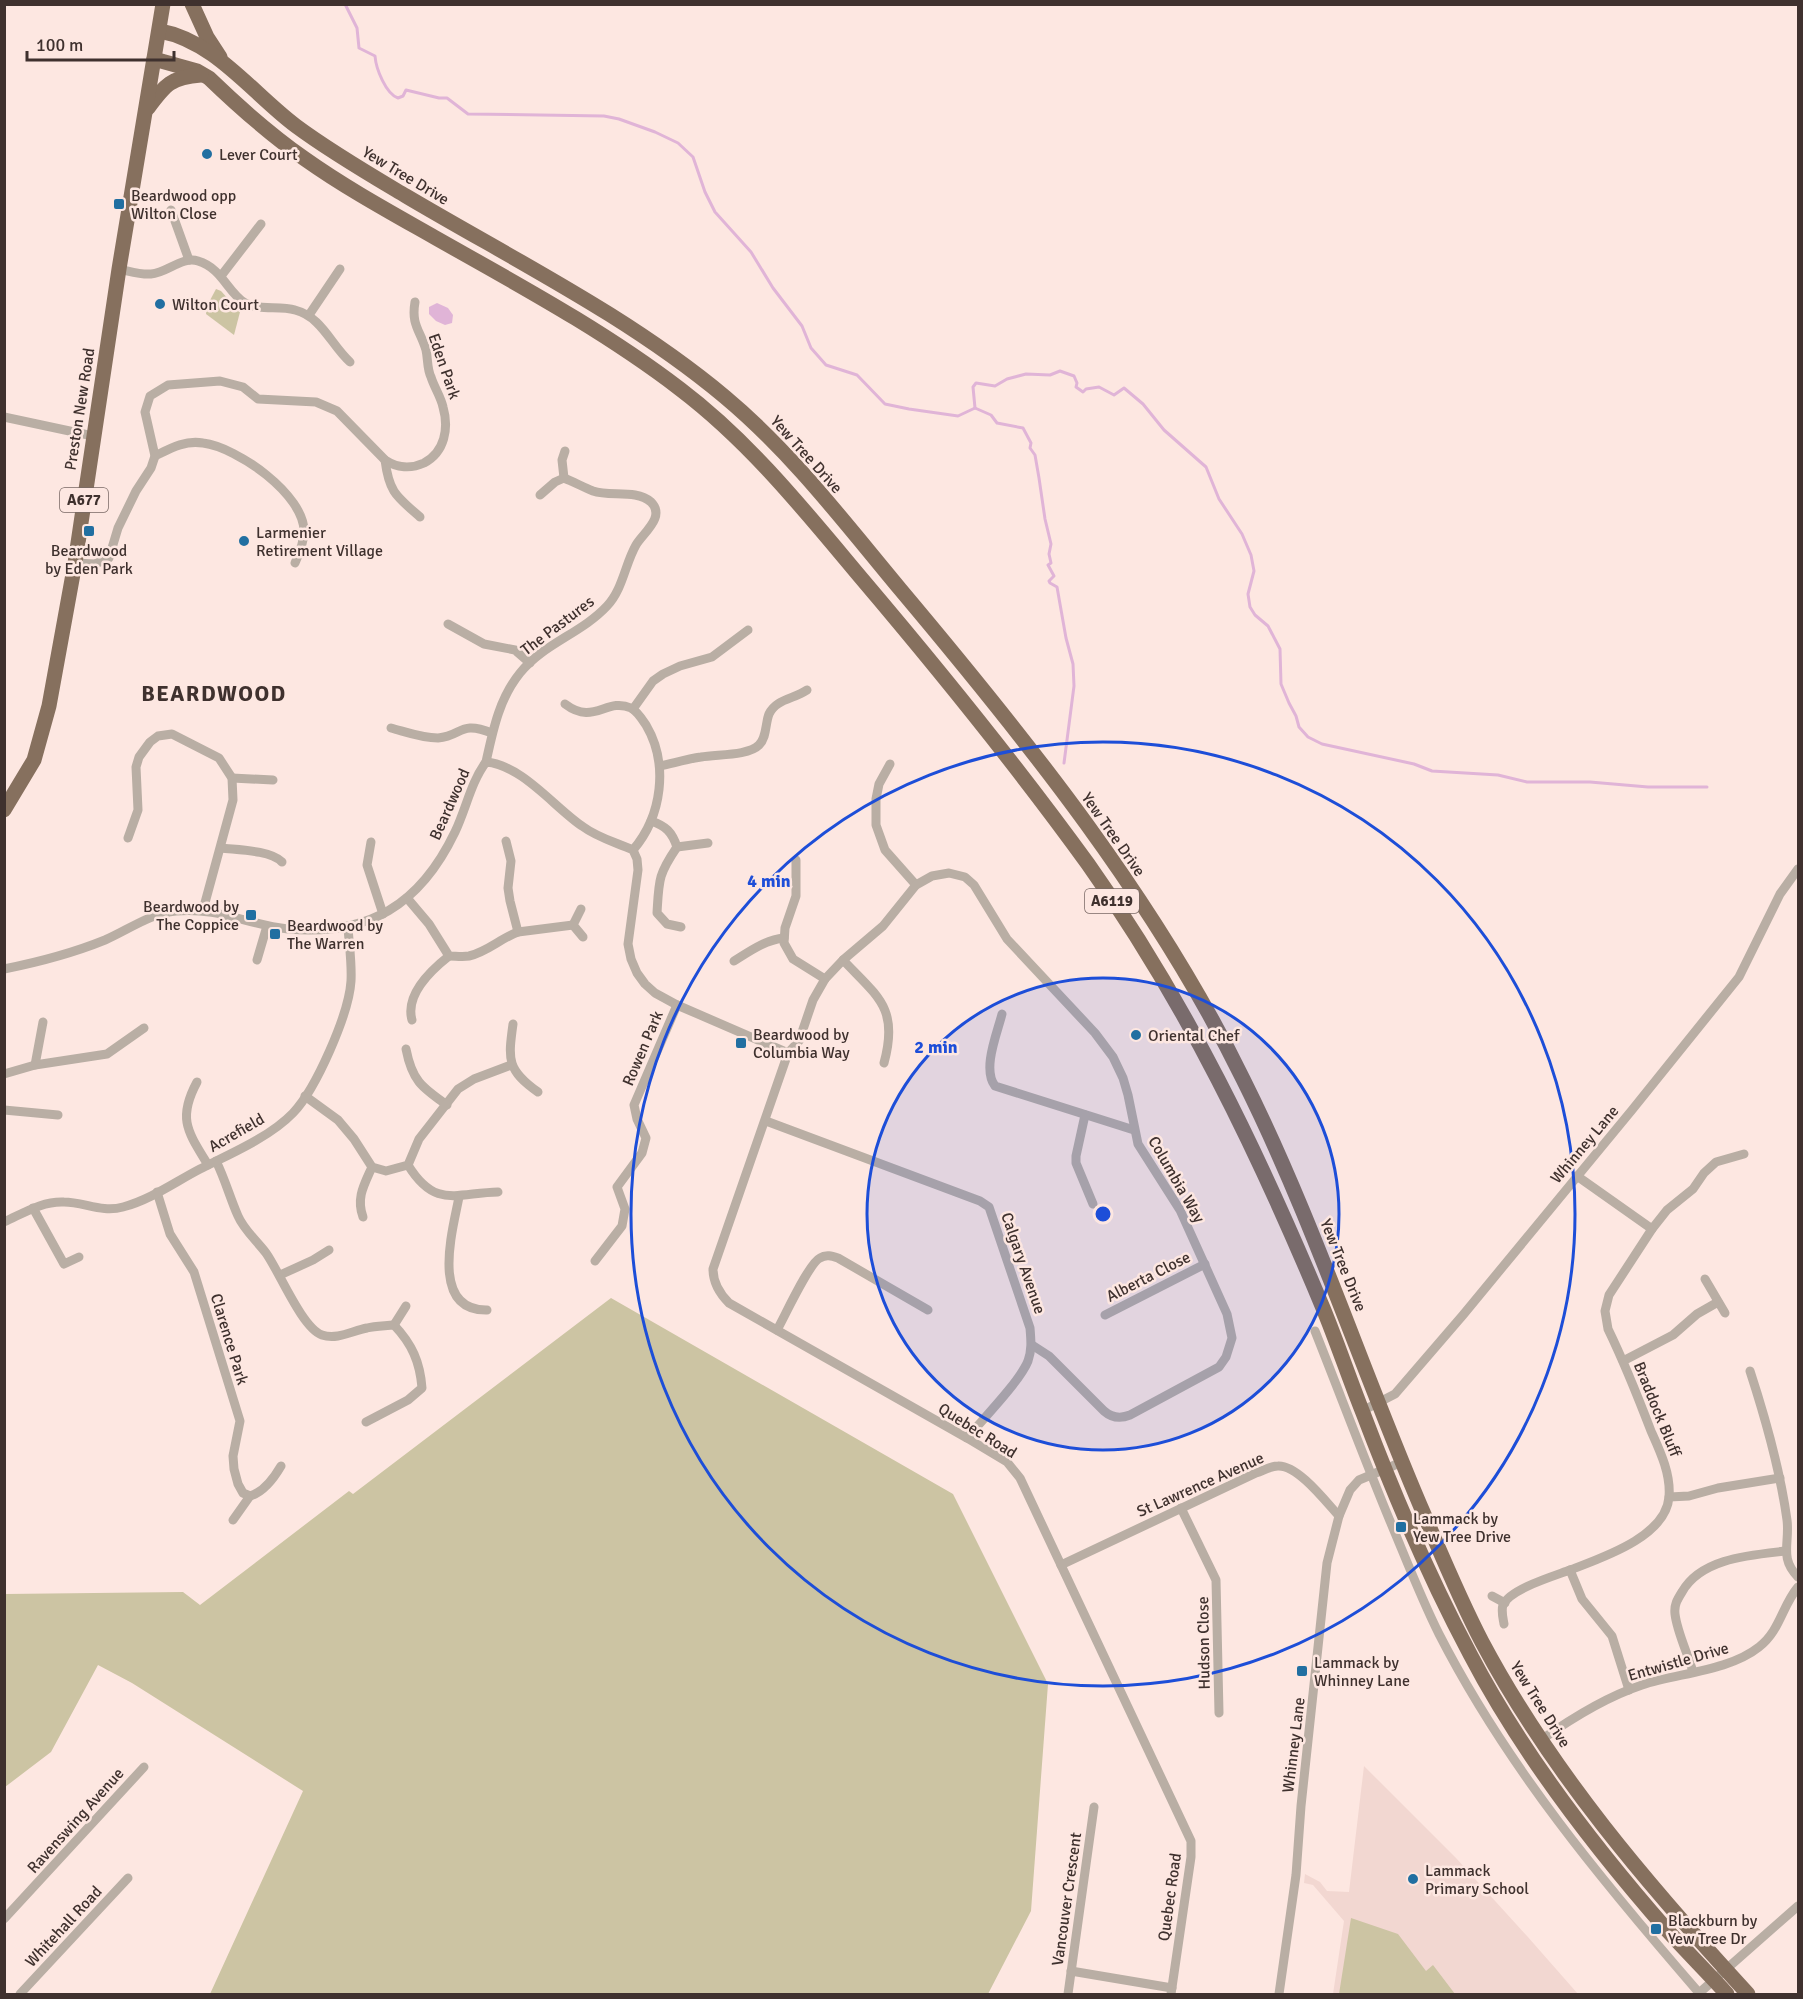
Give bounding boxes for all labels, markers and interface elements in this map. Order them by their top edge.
scale bar [27,24,174,62]
text: 100 m [36,34,83,56]
street label: Yew Tree Drive [358,142,453,210]
place label: Lever Court [219,145,298,165]
marker: Lever Court [200,147,214,161]
place label: Beardwood opp Wilton Close [131,186,236,224]
marker: Beardwood opp Wilton Close [112,197,126,211]
place label: Wilton Court [172,295,259,315]
marker: Wilton Court [153,297,167,311]
street label: Eden Park [423,331,465,402]
street label: Preston New Road [60,347,100,472]
street label: Yew Tree Drive [766,412,846,498]
road number: A677 [60,488,108,512]
place label: Larmenier Retirement Village [256,523,383,561]
marker: Beardwood by Eden Park [82,524,96,538]
marker: Larmenier Retirement Village [237,534,251,548]
place label: Beardwood by Eden Park [45,541,133,579]
street label: The Pastures [517,592,598,660]
district label: BEARDWOOD [141,680,287,707]
street label: Beardwood [425,765,475,843]
street label: Yew Tree Drive [1077,789,1149,880]
text: 4 min [747,870,791,892]
road number: A6119 [1085,889,1139,913]
place label: Beardwood by The Coppice [143,897,240,935]
marker: Beardwood by The Coppice [244,908,258,922]
place label: Beardwood by The Warren [287,916,383,954]
marker: Beardwood by The Warren [268,927,282,941]
street label: Rowen Park [618,1008,668,1089]
place label: Beardwood by Columbia Way [753,1025,850,1063]
place label: Oriental Chef [1148,1026,1240,1046]
marker: Oriental Chef [1129,1028,1143,1042]
marker: Beardwood by Columbia Way [734,1036,748,1050]
text: 2 min [914,1036,958,1058]
street label: Whinney Lane [1546,1101,1623,1188]
street label: Acrefield [205,1109,268,1157]
street label: Columbia Way [1143,1133,1209,1227]
centre of rings [1093,1204,1113,1224]
street label: Calgary Avenue [996,1210,1050,1317]
street label: Yew Tree Drive [1315,1216,1371,1315]
street label: Alberta Close [1103,1247,1194,1307]
street label: Clarence Park [206,1291,252,1387]
street label: Braddock Bluff [1629,1359,1686,1461]
street label: Quebec Road [934,1399,1020,1463]
street label: St Lawrence Avenue [1134,1448,1267,1522]
place label: Lammack by Yew Tree Drive [1413,1509,1511,1547]
marker: Lammack by Yew Tree Drive [1394,1520,1408,1534]
street label: Hudson Close [1193,1596,1215,1690]
street label: Entwistle Drive [1626,1638,1731,1686]
place label: Lammack by Whinney Lane [1314,1653,1410,1691]
street label: Yew Tree Drive [1506,1658,1575,1751]
marker: Lammack by Whinney Lane [1295,1664,1309,1678]
street label: Whinney Lane [1278,1696,1310,1794]
street label: Ravenswing Avenue [23,1764,128,1878]
street label: Vancouver Crescent [1048,1831,1086,1967]
street label: Quebec Road [1154,1852,1186,1943]
place label: Lammack Primary School [1425,1861,1529,1899]
marker: Lammack Primary School [1406,1872,1420,1886]
street label: Whitehall Road [21,1882,106,1971]
place label: Blackburn by Yew Tree Dr [1668,1911,1758,1949]
marker: Blackburn by Yew Tree Dr [1649,1922,1663,1936]

